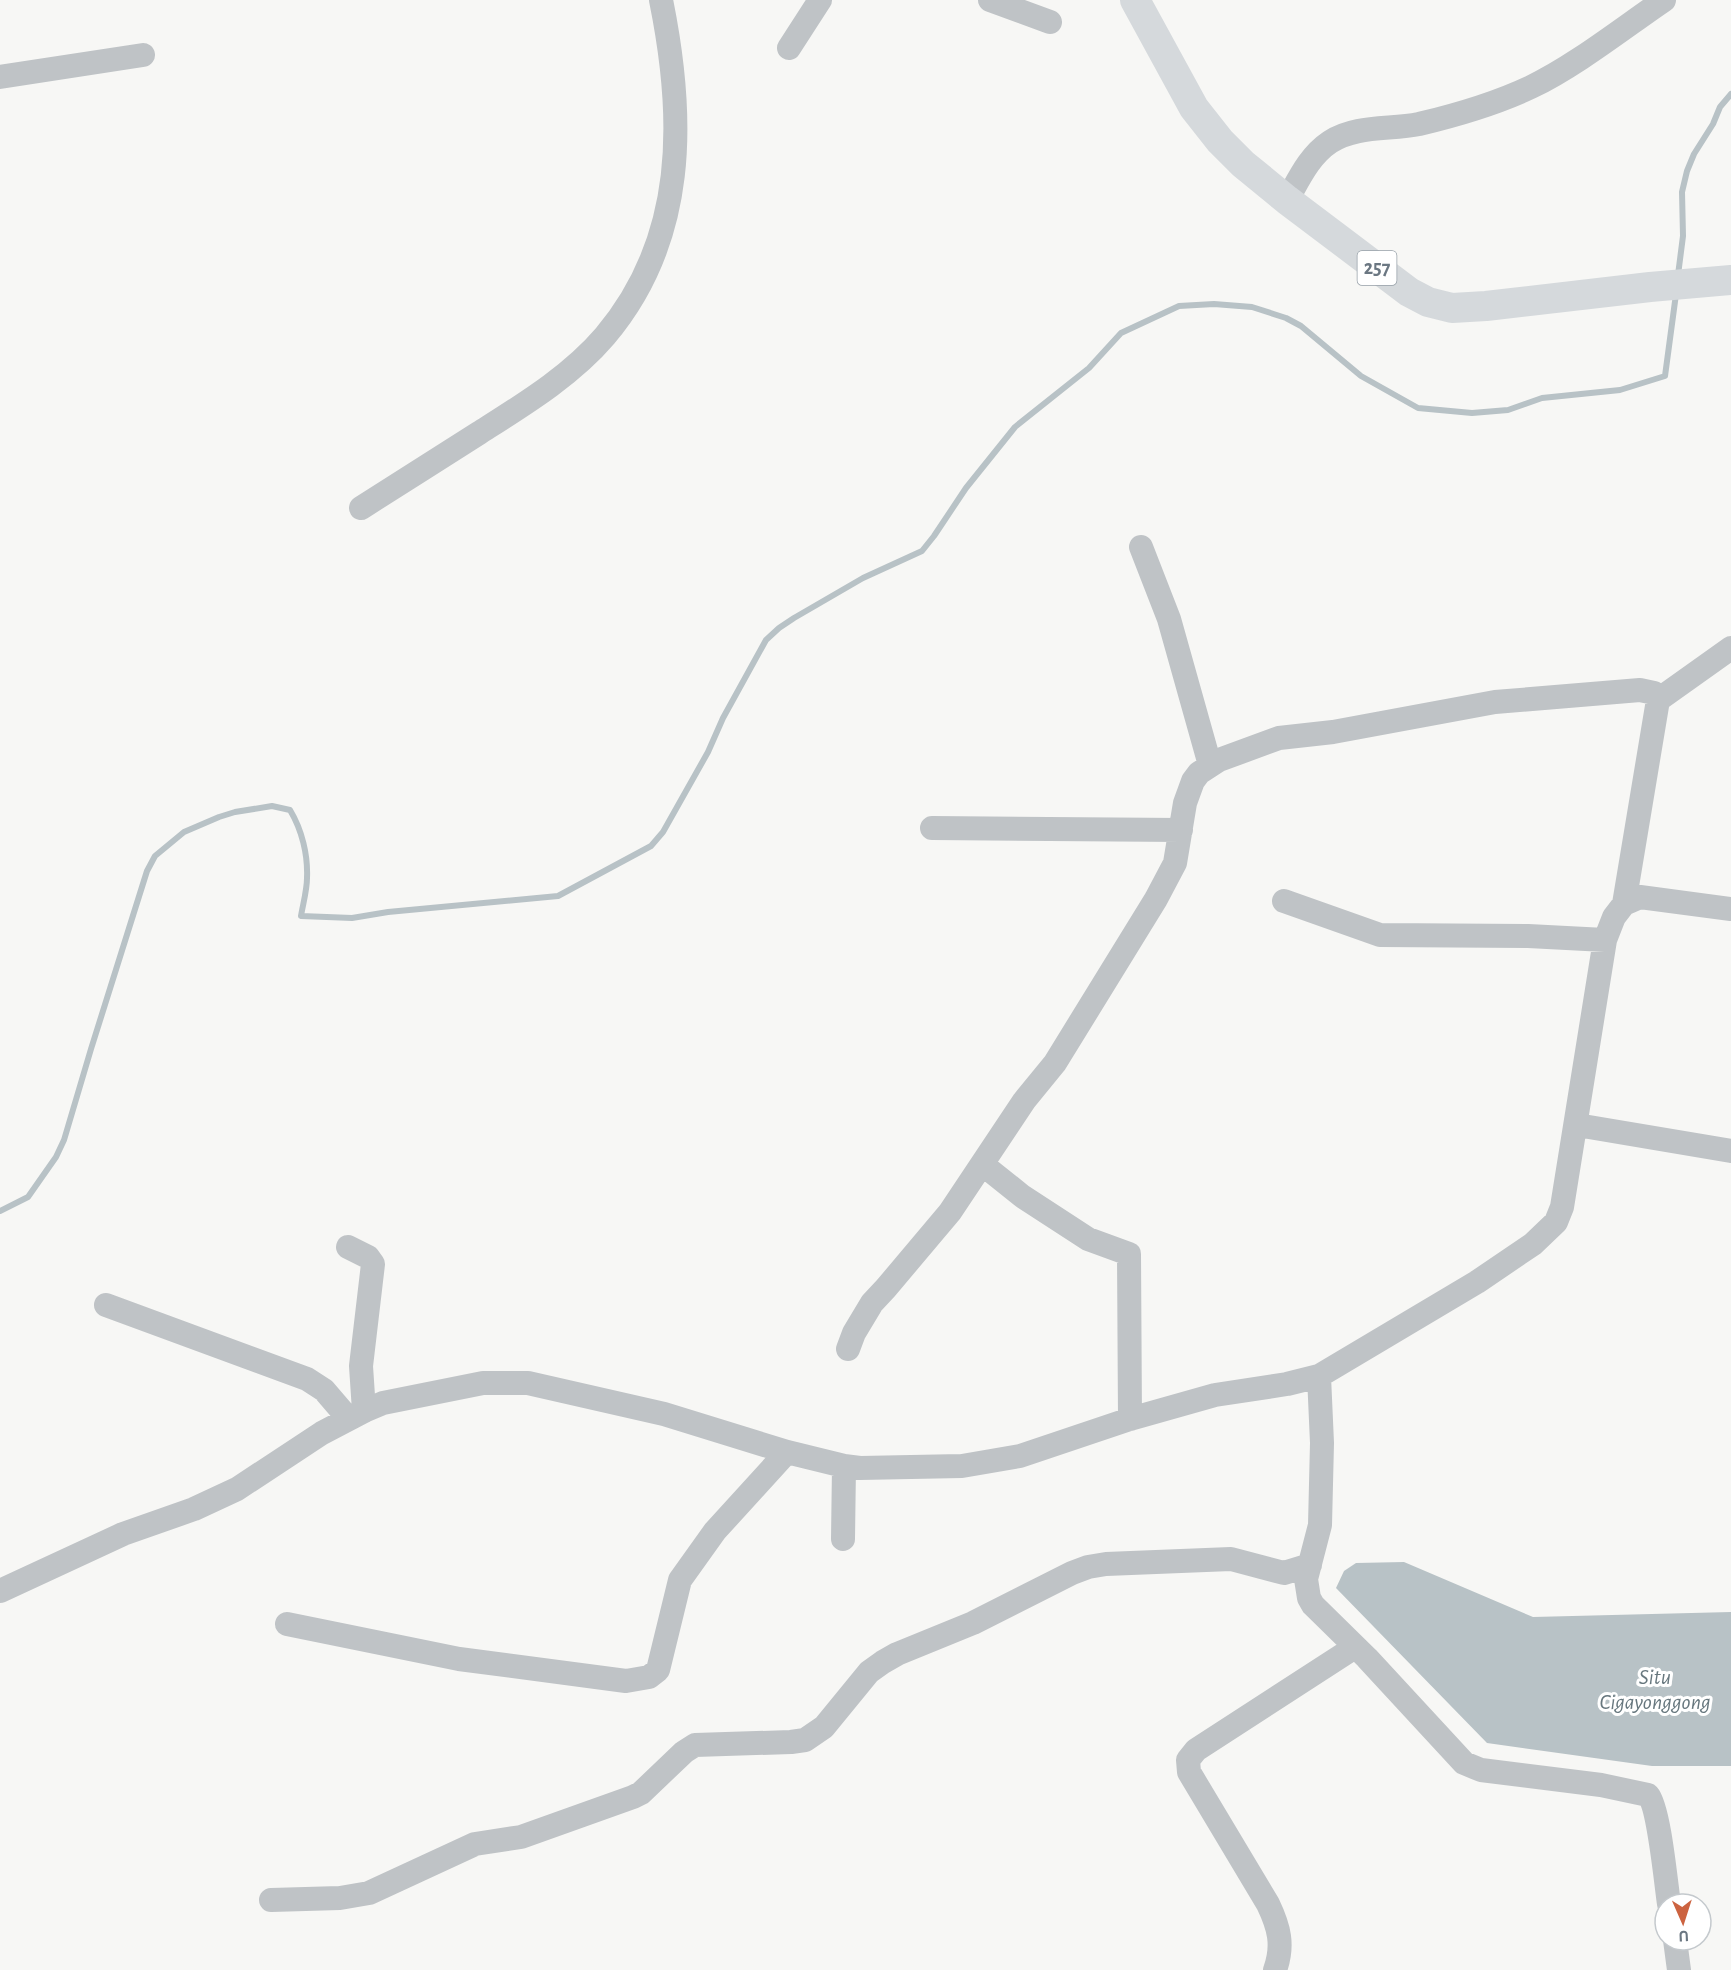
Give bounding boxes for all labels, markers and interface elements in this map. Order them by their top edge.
road number: 257 [1358,251,1396,285]
water label: Situ Cigayonggong [1599,1666,1711,1713]
north arrow [1653,1892,1713,1952]
text: U [1678,1928,1689,1944]

